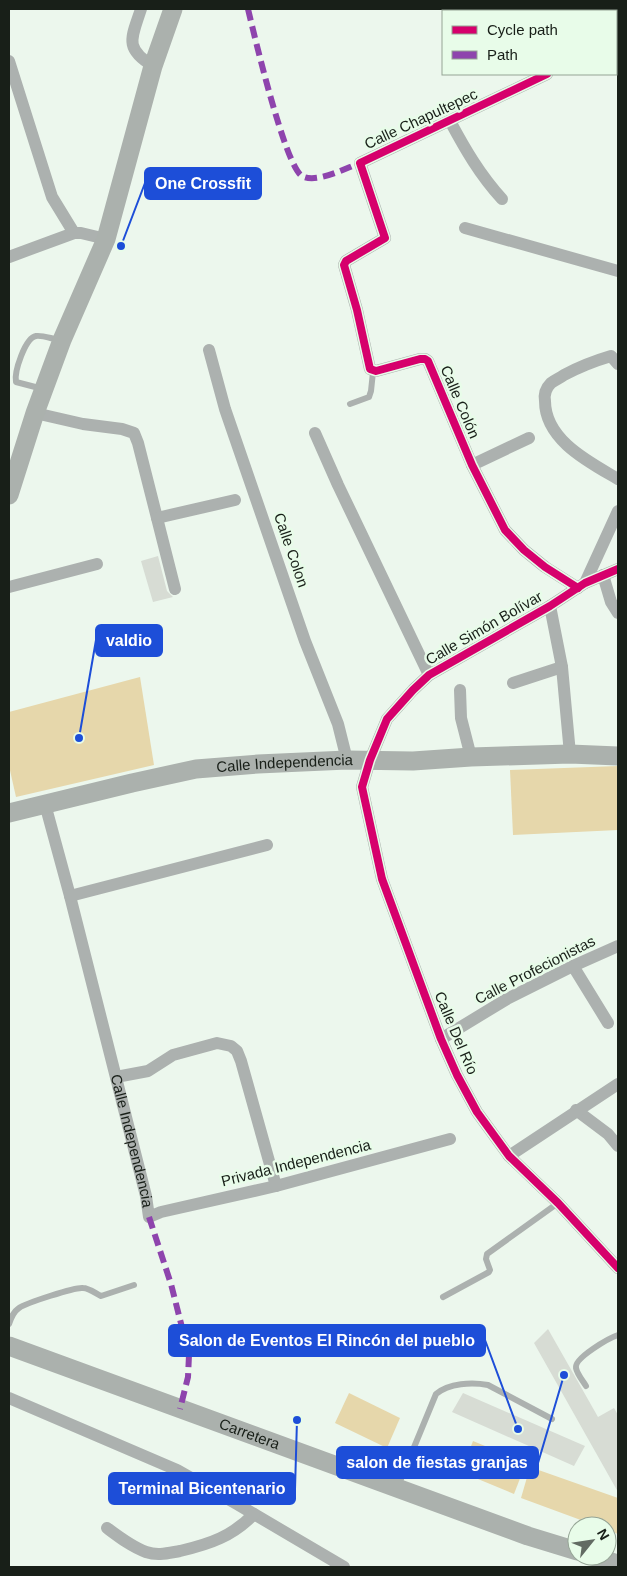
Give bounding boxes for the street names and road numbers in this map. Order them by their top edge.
street label: Calle Chapultepec [362,85,480,152]
street label: Calle Colón [437,363,483,441]
street label: Calle Colon [271,510,312,589]
street label: Calle Simón Bolívar [422,587,545,668]
street label: Calle Independencia [216,751,354,775]
street label: Calle Profecionistas [472,932,598,1007]
street label: Calle Del Río [431,989,482,1077]
street label: Calle Independencia [107,1072,157,1209]
street label: Privada Independencia [219,1136,373,1189]
street label: Carretera [217,1415,283,1453]

